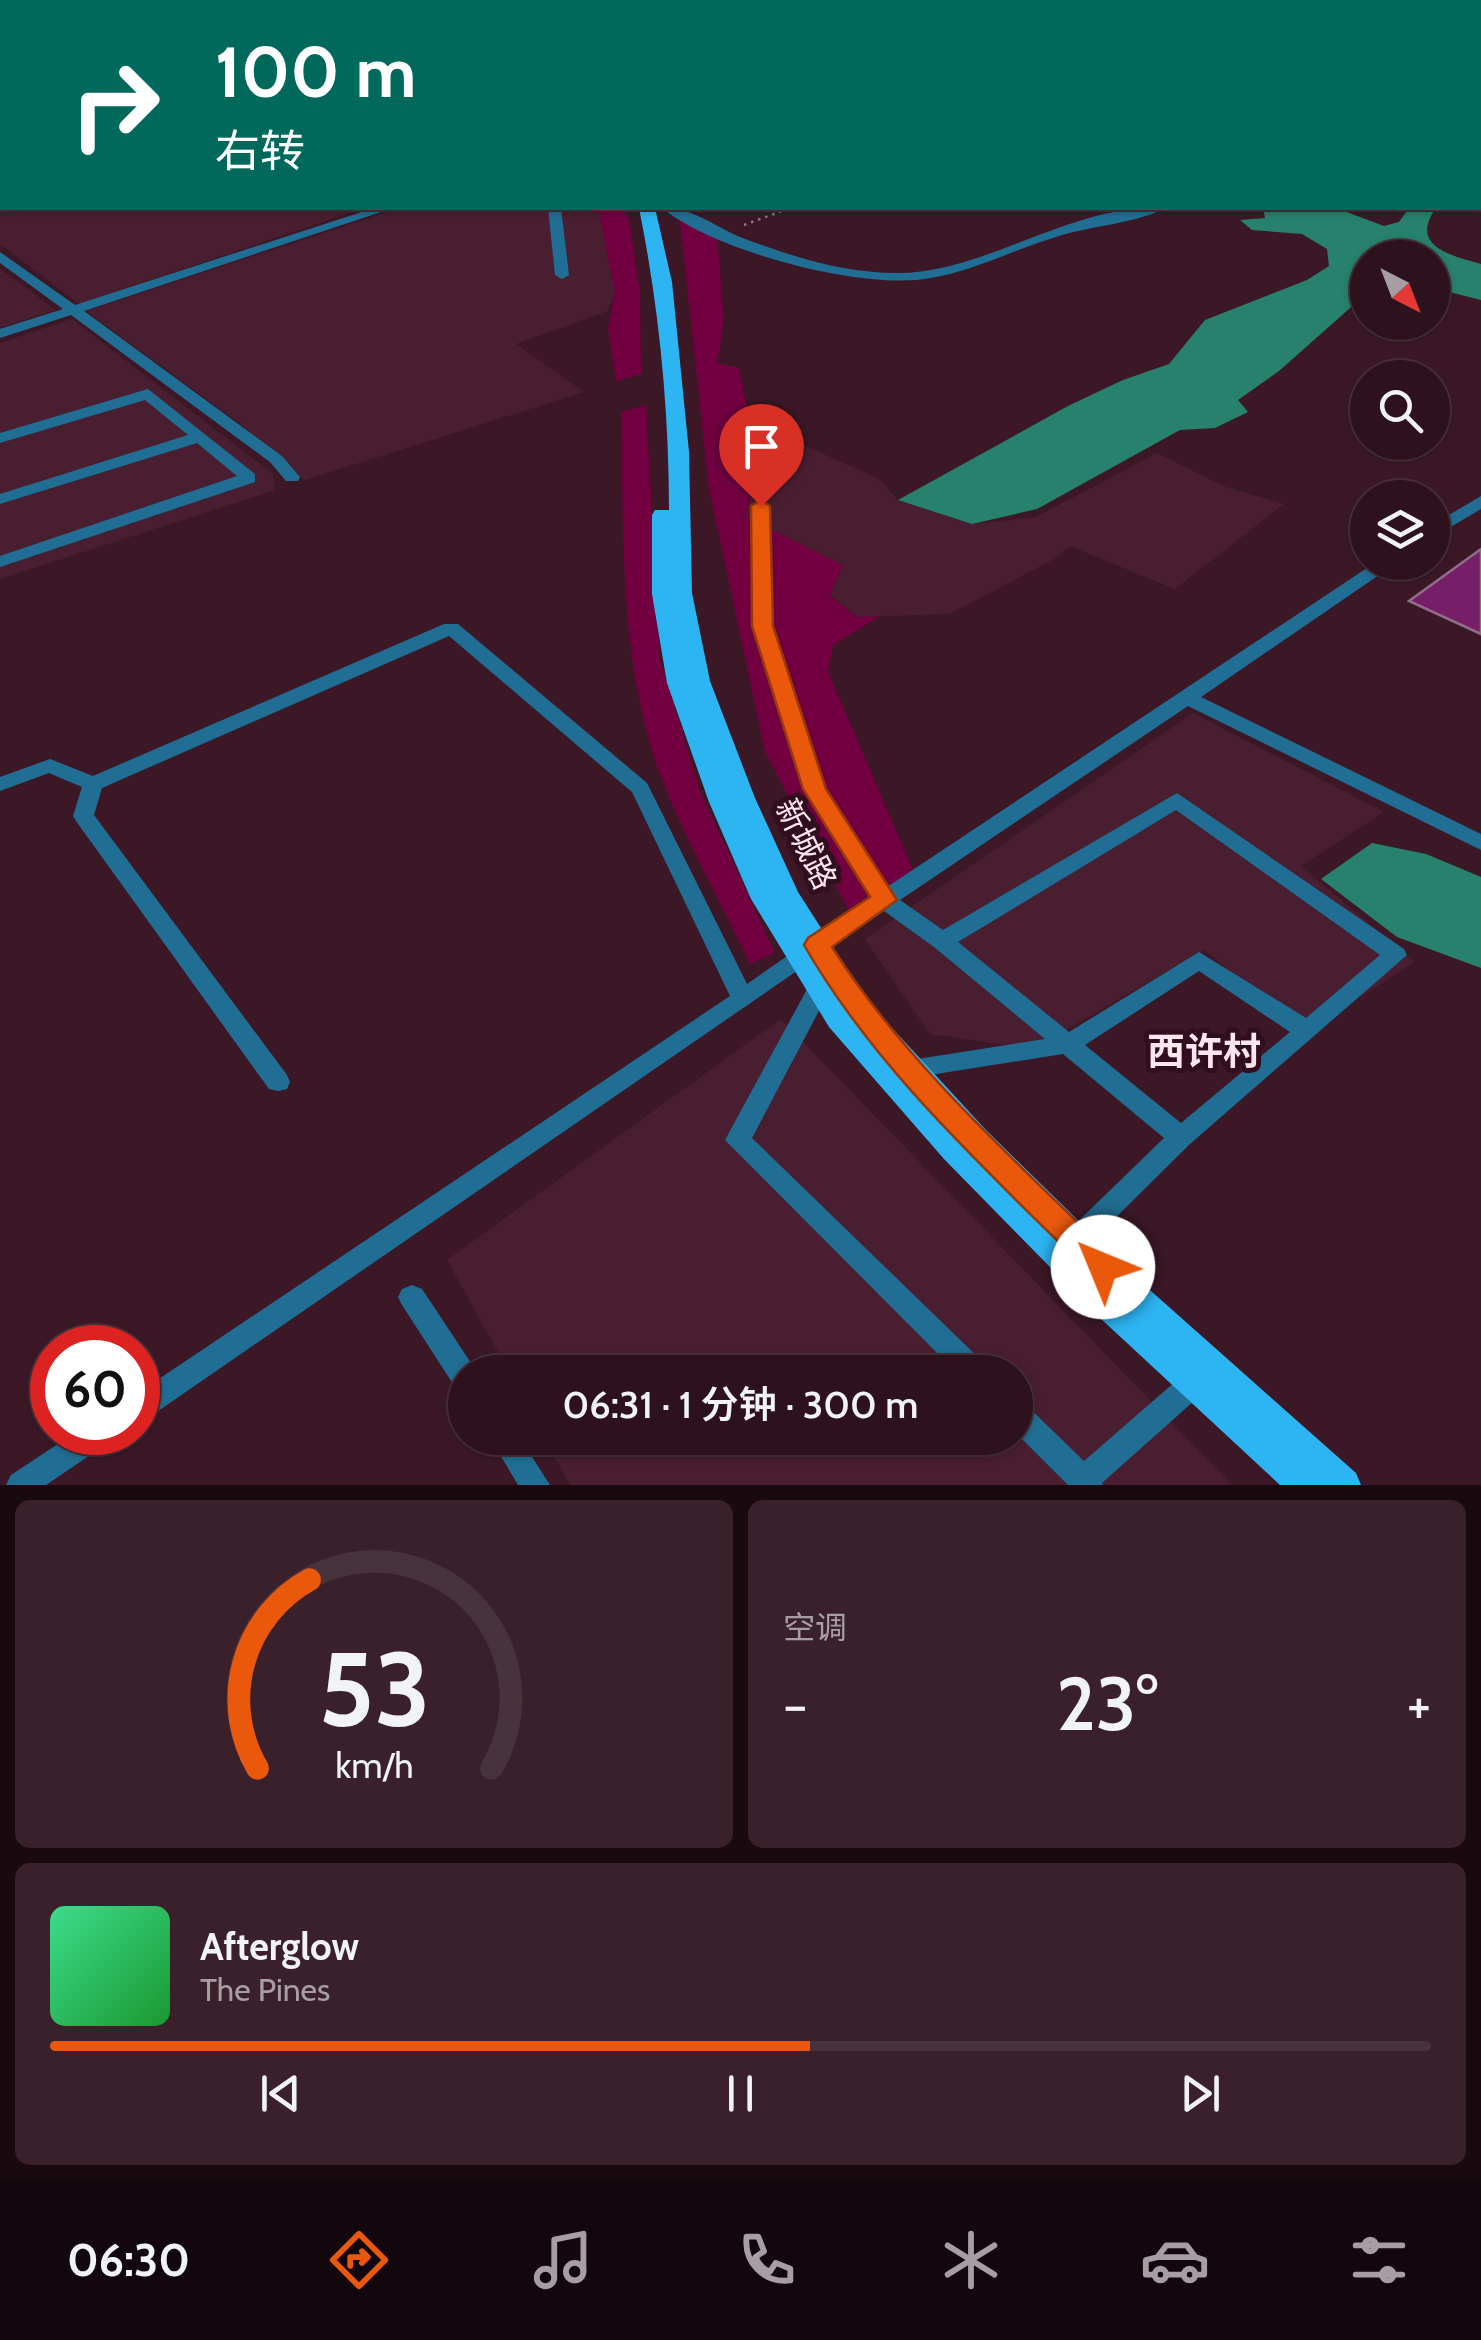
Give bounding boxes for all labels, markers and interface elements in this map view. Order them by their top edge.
text: 100 m [215,29,416,115]
icon: right [50,40,180,170]
text: 右转 [215,124,305,178]
north arrow [1350,240,1450,340]
map controls [1350,240,1450,580]
button: search [1350,360,1450,460]
pin [719,404,804,507]
icon: arrive [734,419,789,474]
button: layers [1350,480,1450,580]
street label: 新城路 [768,792,845,895]
district label: 西许村 [1147,1028,1261,1075]
position arrow [1051,1215,1155,1319]
speed limit sign: 60 [30,1325,160,1455]
text: 06:31 · 1 分钟 · 300 m [563,1381,918,1428]
text: 空调 [783,1608,847,1647]
text: 53 [318,1626,430,1752]
text: 23° [1056,1658,1158,1749]
text: − [783,1671,807,1738]
text: + [1407,1671,1431,1738]
text: km/h [335,1744,413,1787]
text: Afterglow [200,1923,359,1970]
text: The Pines [200,1970,330,2009]
icon: previous [253,2066,308,2121]
icon: pause [713,2066,768,2121]
icon: next [1173,2066,1228,2121]
icon: directions [324,2225,394,2295]
icon: music [528,2225,598,2295]
icon: phone [732,2225,802,2295]
icon: climate [936,2225,1006,2295]
icon: car [1140,2225,1210,2295]
icon: filters [1344,2225,1414,2295]
text: 06:30 [67,2233,190,2287]

